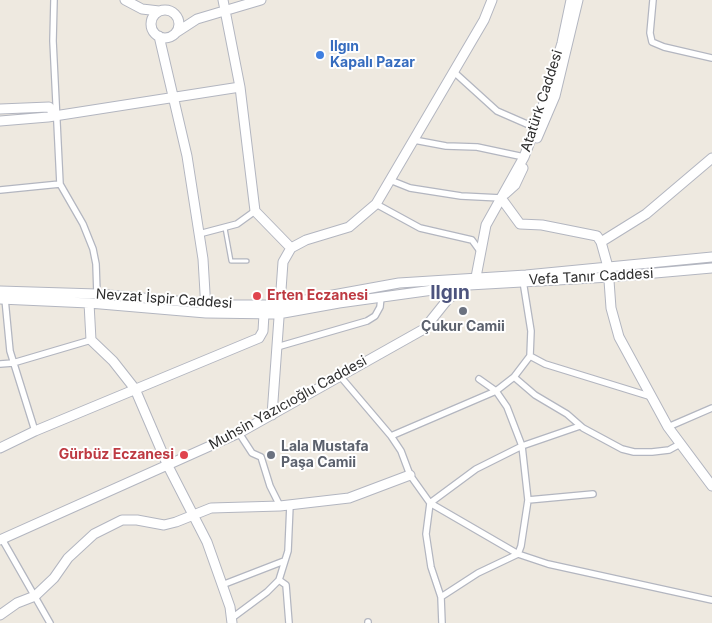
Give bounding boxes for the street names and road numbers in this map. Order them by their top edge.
street label: Atatürk Caddesi [518,48,566,154]
street label: Vefa Tanır Caddesi [528,265,654,289]
street label: Nevzat İspir Caddesi [95,286,233,312]
street label: Muhsin Yazıcıoğlu Caddesi [206,353,370,453]

